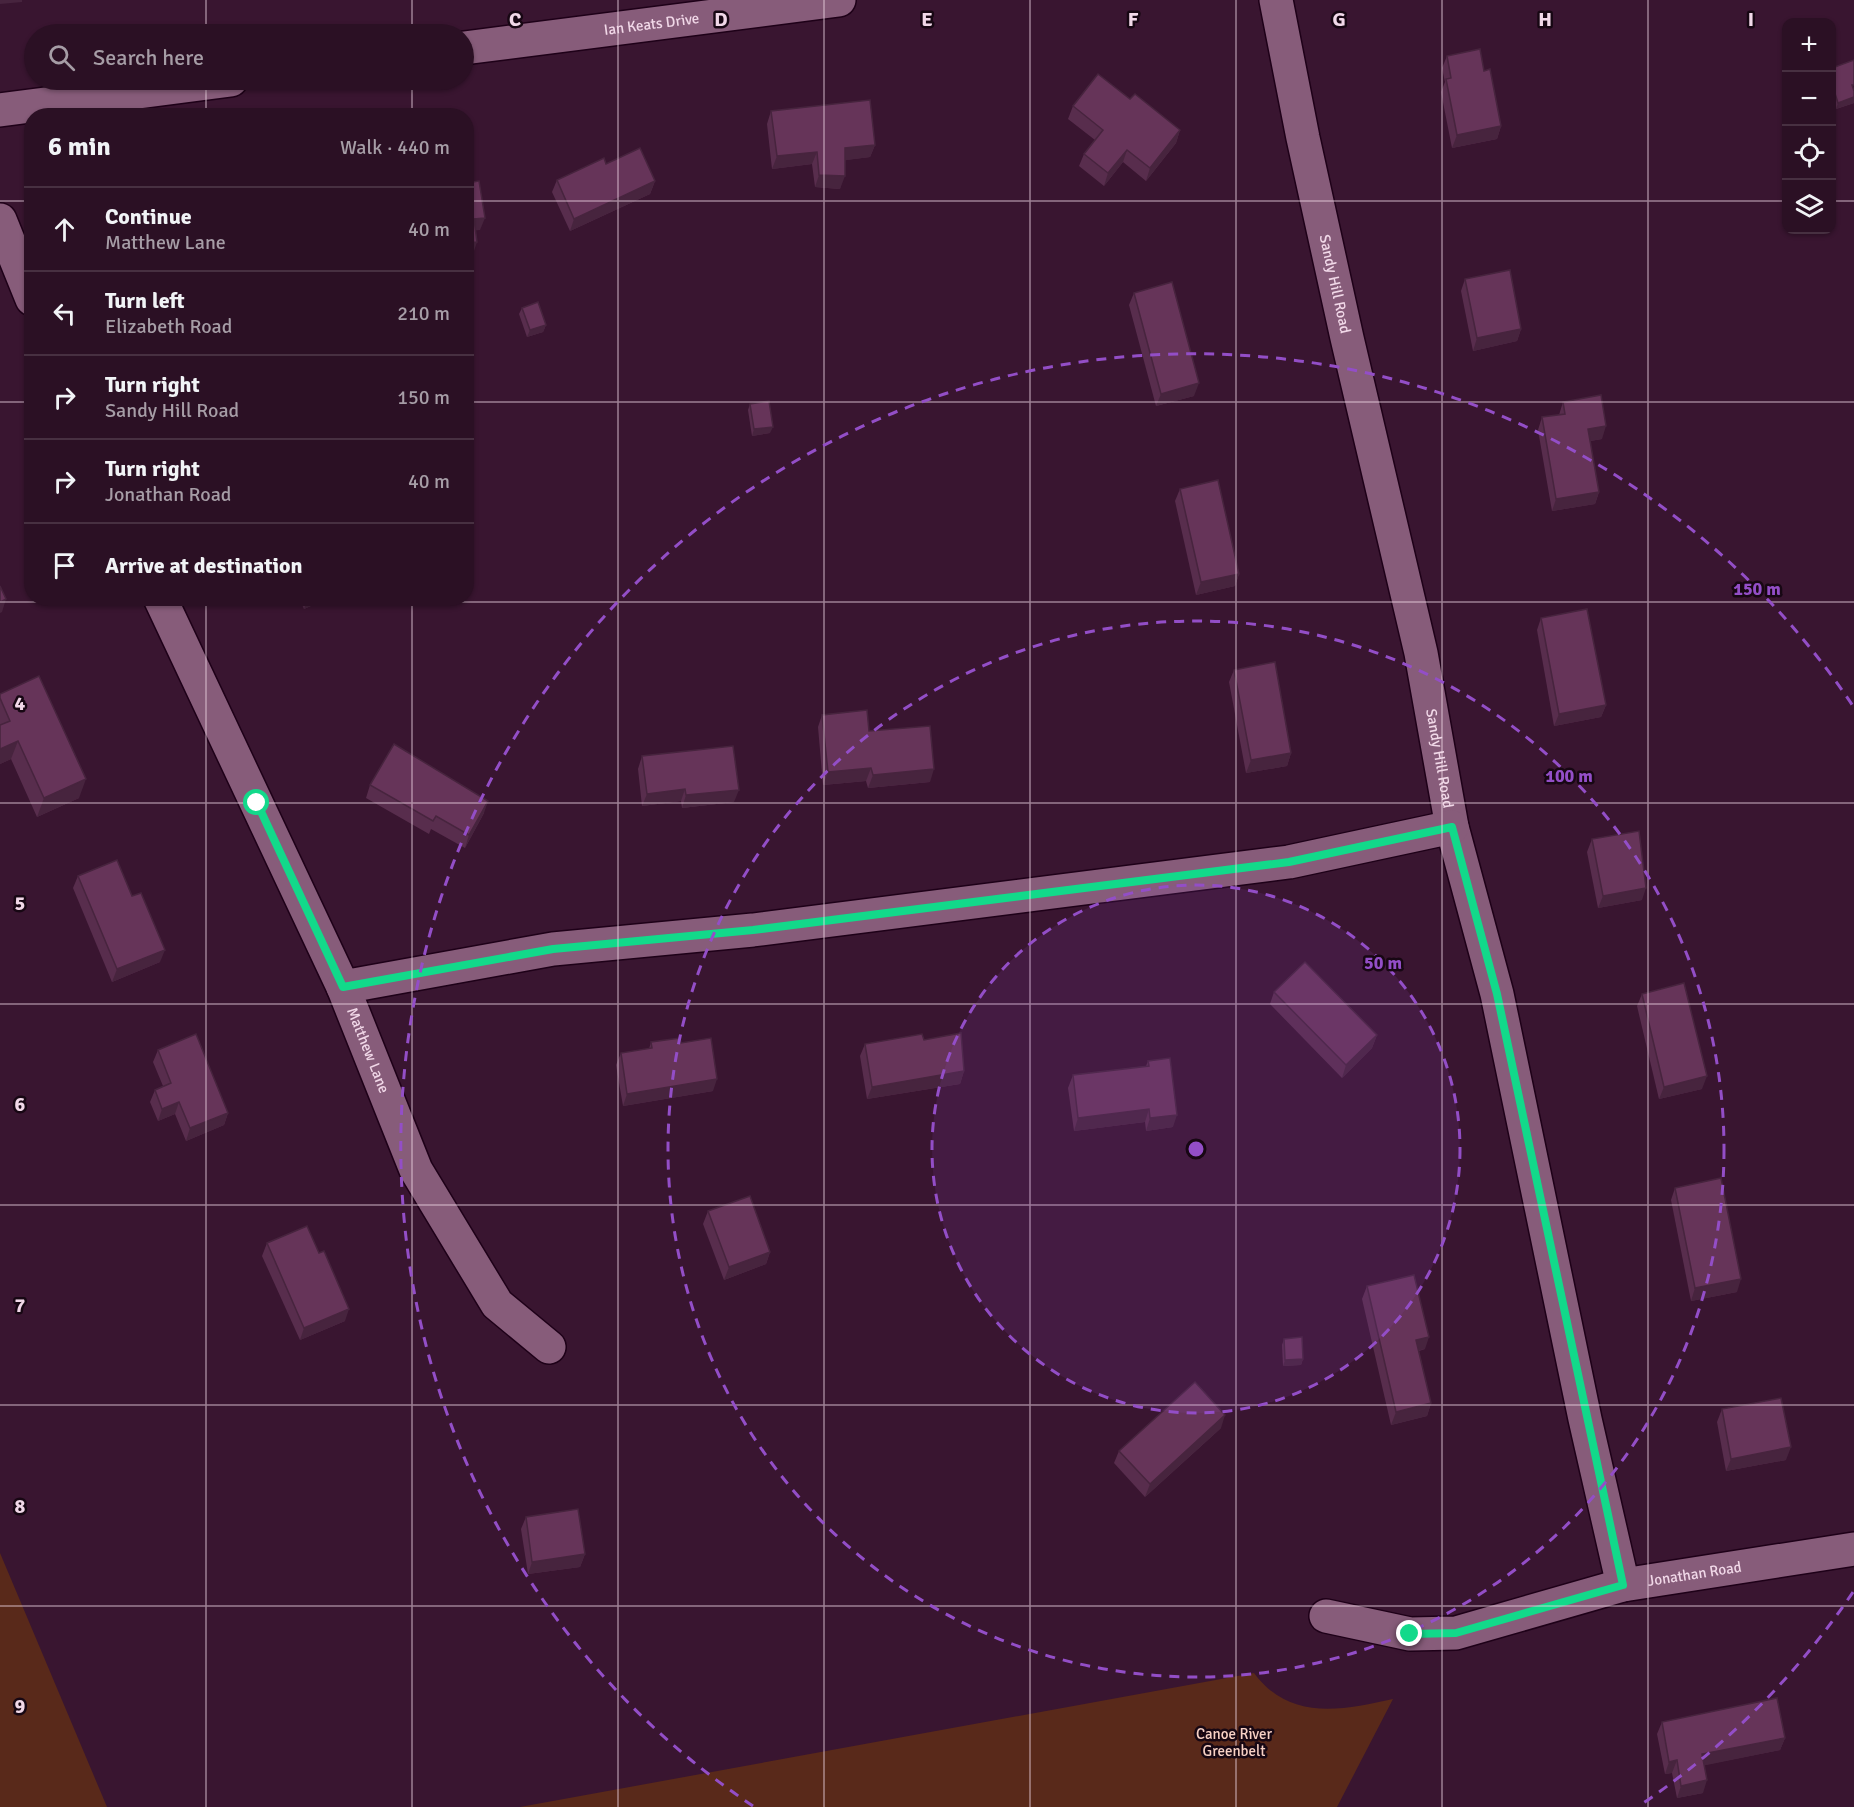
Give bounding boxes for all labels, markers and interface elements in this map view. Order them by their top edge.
text: C [509,7,521,32]
text: D [714,7,728,32]
text: E [921,7,933,32]
text: F [1128,7,1139,32]
text: G [1332,7,1346,32]
text: H [1538,7,1552,32]
text: I [1748,7,1754,32]
street label: Ian Keats Drive [603,9,700,39]
map controls [1782,18,1836,234]
button: + [1782,18,1836,72]
search box [24,24,474,90]
icon: search [45,41,78,74]
text: Search here [93,44,204,71]
button: − [1782,72,1836,126]
button: locate [1782,126,1836,180]
text: 6 min [48,131,111,163]
text: Walk · 440 m [340,135,450,160]
button: layers [1782,180,1836,234]
text: Continue [105,203,192,230]
icon: ahead [48,213,81,246]
text: 40 m [408,217,450,242]
text: Matthew Lane [105,230,226,255]
street label: Sandy Hill Road [1315,233,1355,335]
text: Turn left [105,287,185,314]
icon: left [48,297,81,330]
text: 210 m [397,301,450,326]
text: Elizabeth Road [105,314,232,339]
text: Turn right [105,371,200,398]
icon: right [48,381,81,414]
text: 150 m [397,385,450,410]
text: Sandy Hill Road [105,398,239,423]
text: Turn right [105,455,200,482]
icon: right [48,465,81,498]
text: 40 m [408,469,450,494]
text: Jonathan Road [105,482,231,507]
icon: arrive [48,549,81,582]
text: Arrive at destination [105,552,302,579]
text: 150 m [1733,578,1781,600]
text: 4 [15,691,26,716]
street label: Sandy Hill Road [1422,707,1457,810]
text: 100 m [1545,765,1593,787]
route start [243,789,269,815]
text: 5 [15,891,25,916]
text: 50 m [1364,952,1402,974]
street label: Matthew Lane [343,1005,393,1096]
text: 6 [15,1092,26,1117]
centre of rings [1186,1139,1206,1159]
text: 7 [15,1293,26,1318]
text: 8 [15,1494,26,1519]
street label: Jonathan Road [1646,1558,1743,1590]
route end [1396,1620,1422,1646]
text: 9 [15,1694,26,1719]
park label: Canoe River Greenbelt [1196,1725,1272,1760]

